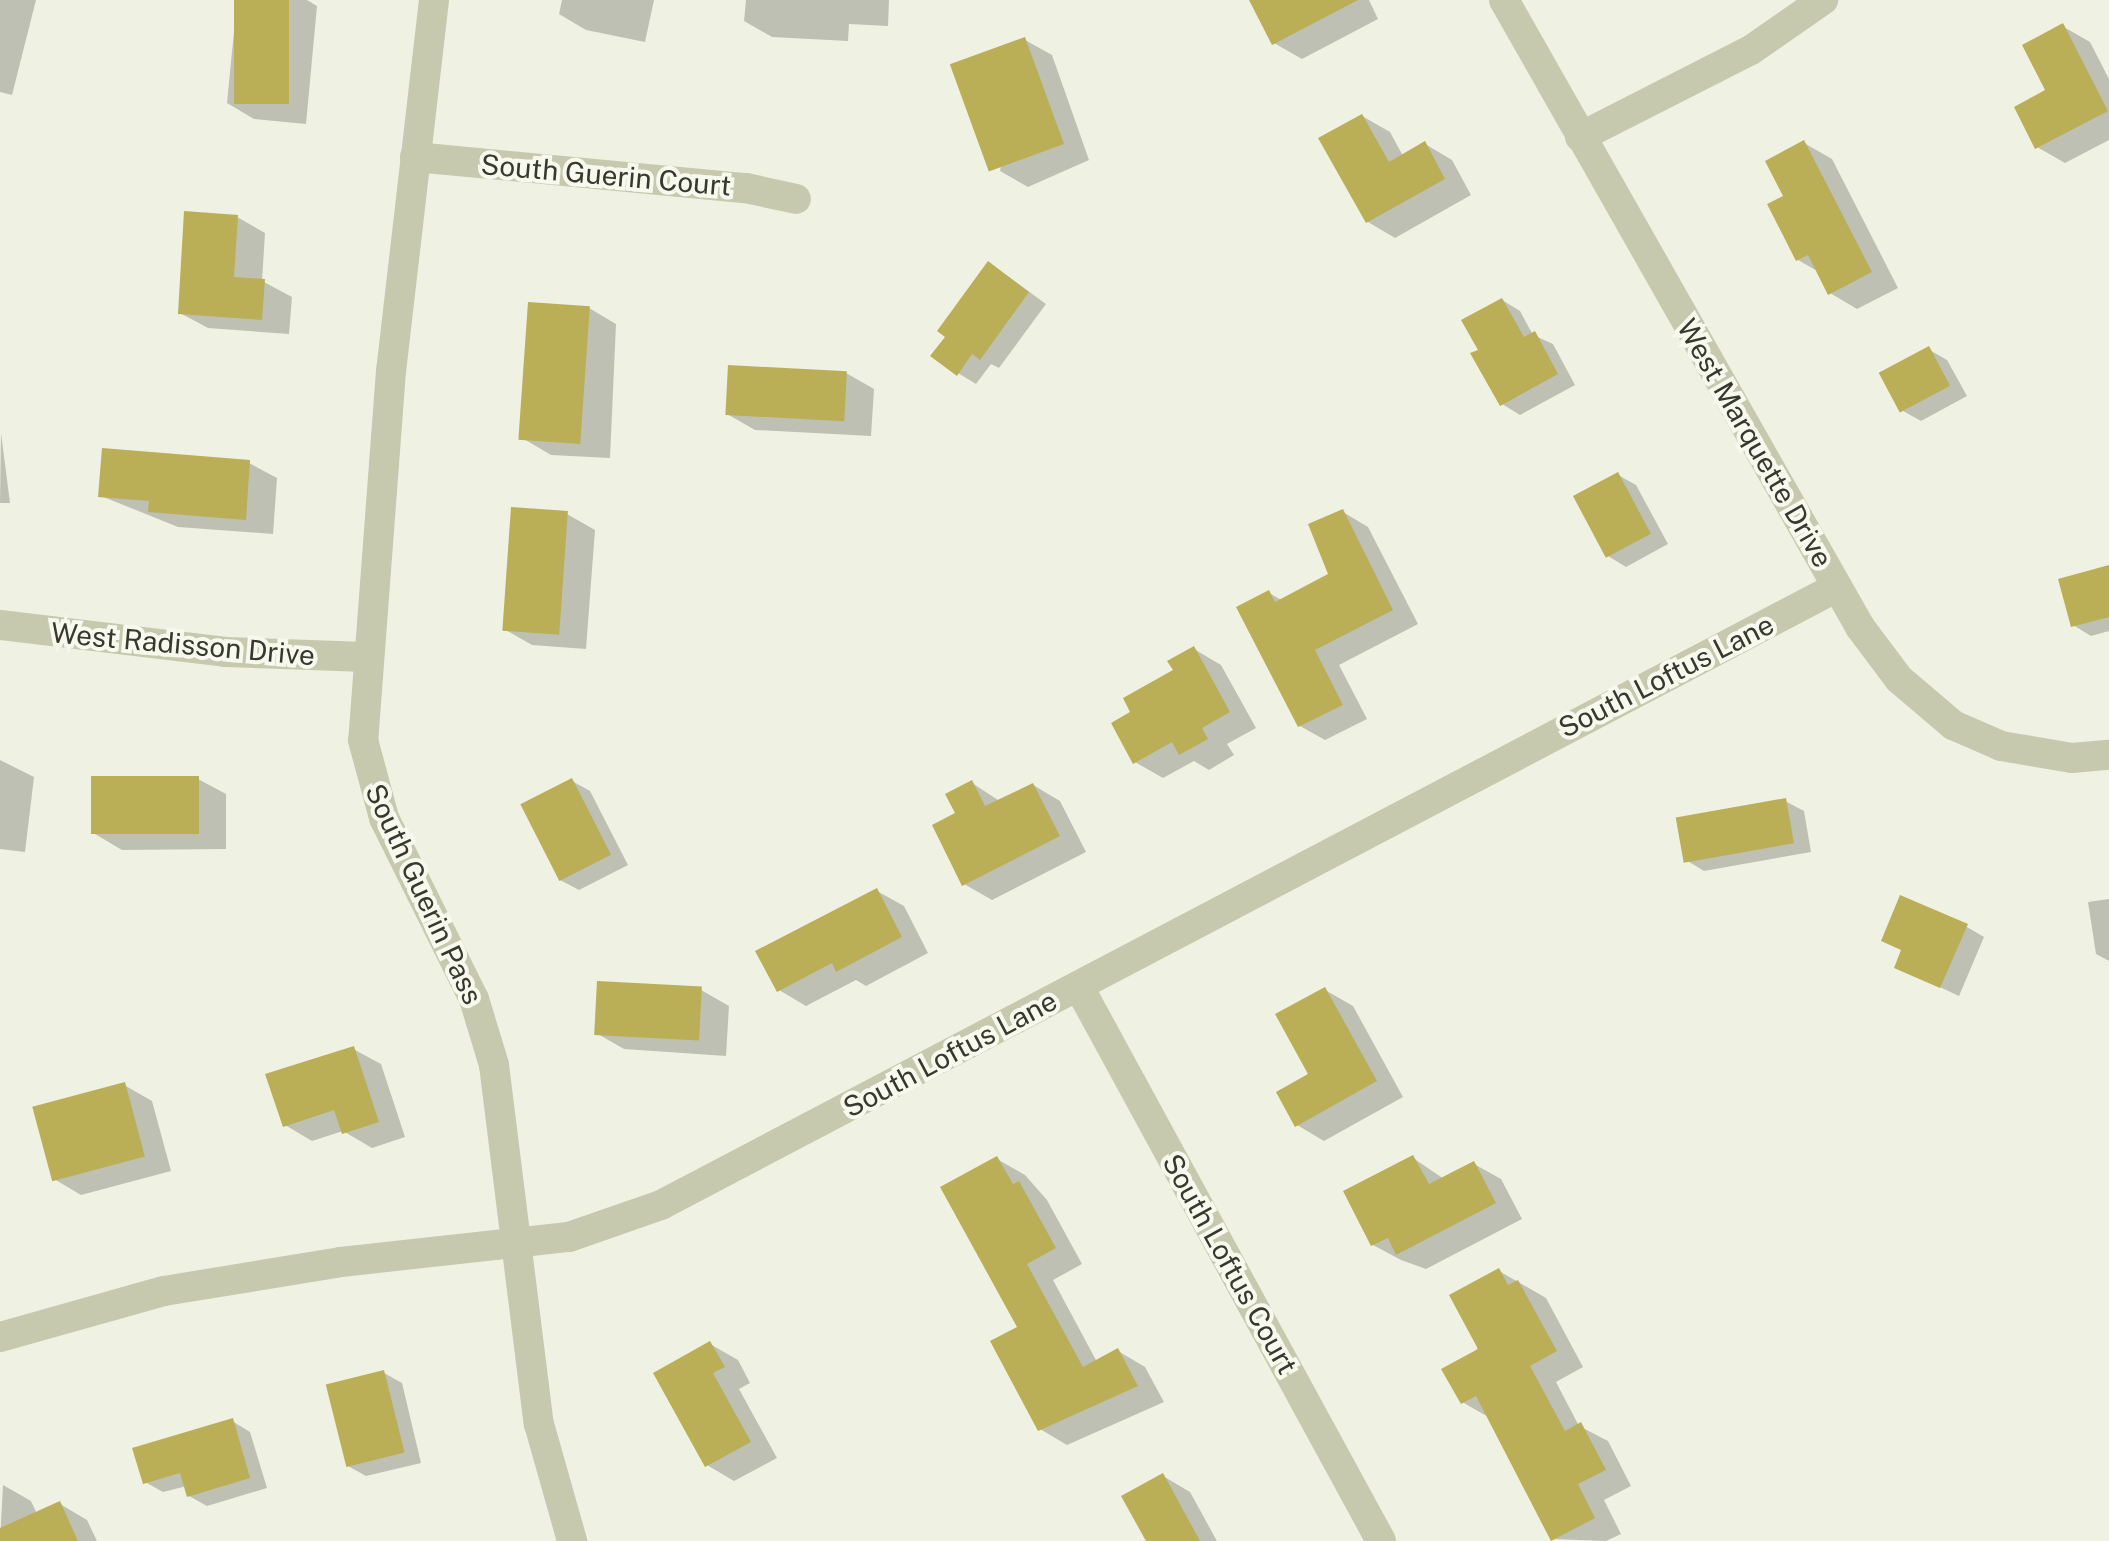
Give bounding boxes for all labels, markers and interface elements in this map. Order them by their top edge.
street label: South Guerin Court [479,147,733,203]
street label: West Marquette Drive [1670,313,1840,573]
street label: South Loftus Lane [1553,607,1779,745]
street label: West Radisson Drive [50,616,316,672]
street label: South Guerin Pass [358,778,490,1010]
street label: South Loftus Lane [838,984,1062,1124]
street label: South Loftus Court [1156,1148,1304,1380]

